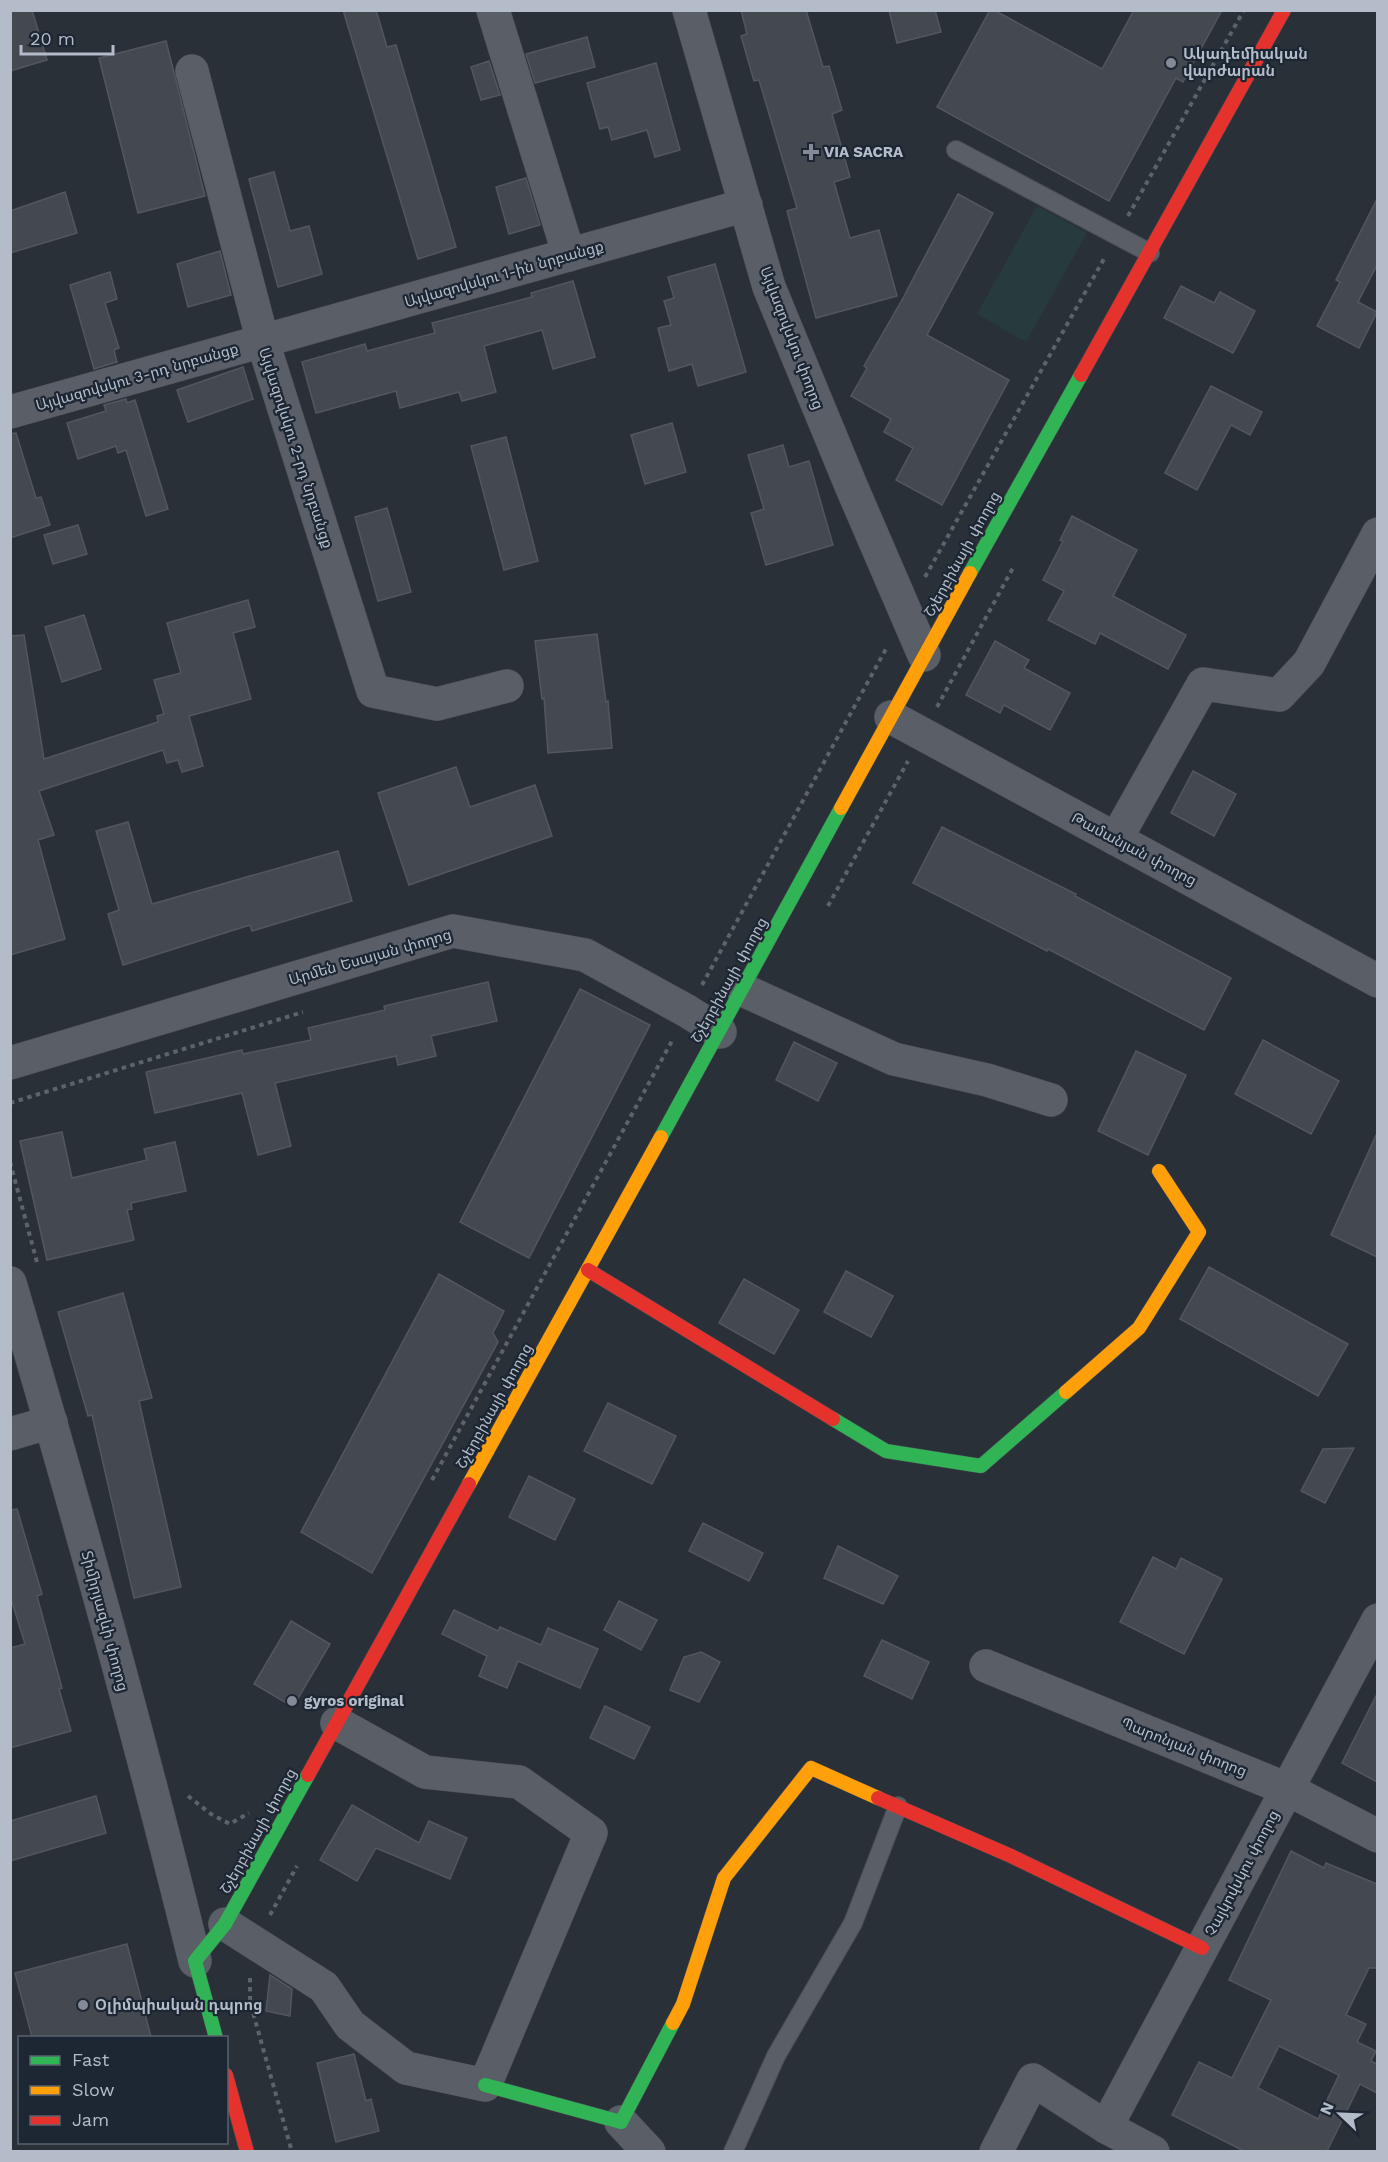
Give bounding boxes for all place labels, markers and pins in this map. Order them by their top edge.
place label: Ակադեմիական վարժարան [1183,45,1308,80]
marker: Ակադեմիական վարժարան [1164,56,1178,70]
marker: VIA SACRA [802,143,820,161]
place label: VIA SACRA [824,143,904,161]
place label: gyros original [304,1692,404,1710]
marker: gyros original [285,1694,299,1708]
place label: Օլիմպիական դպրոց [95,1996,263,2014]
marker: Օլիմպիական դպրոց [76,1998,90,2012]

